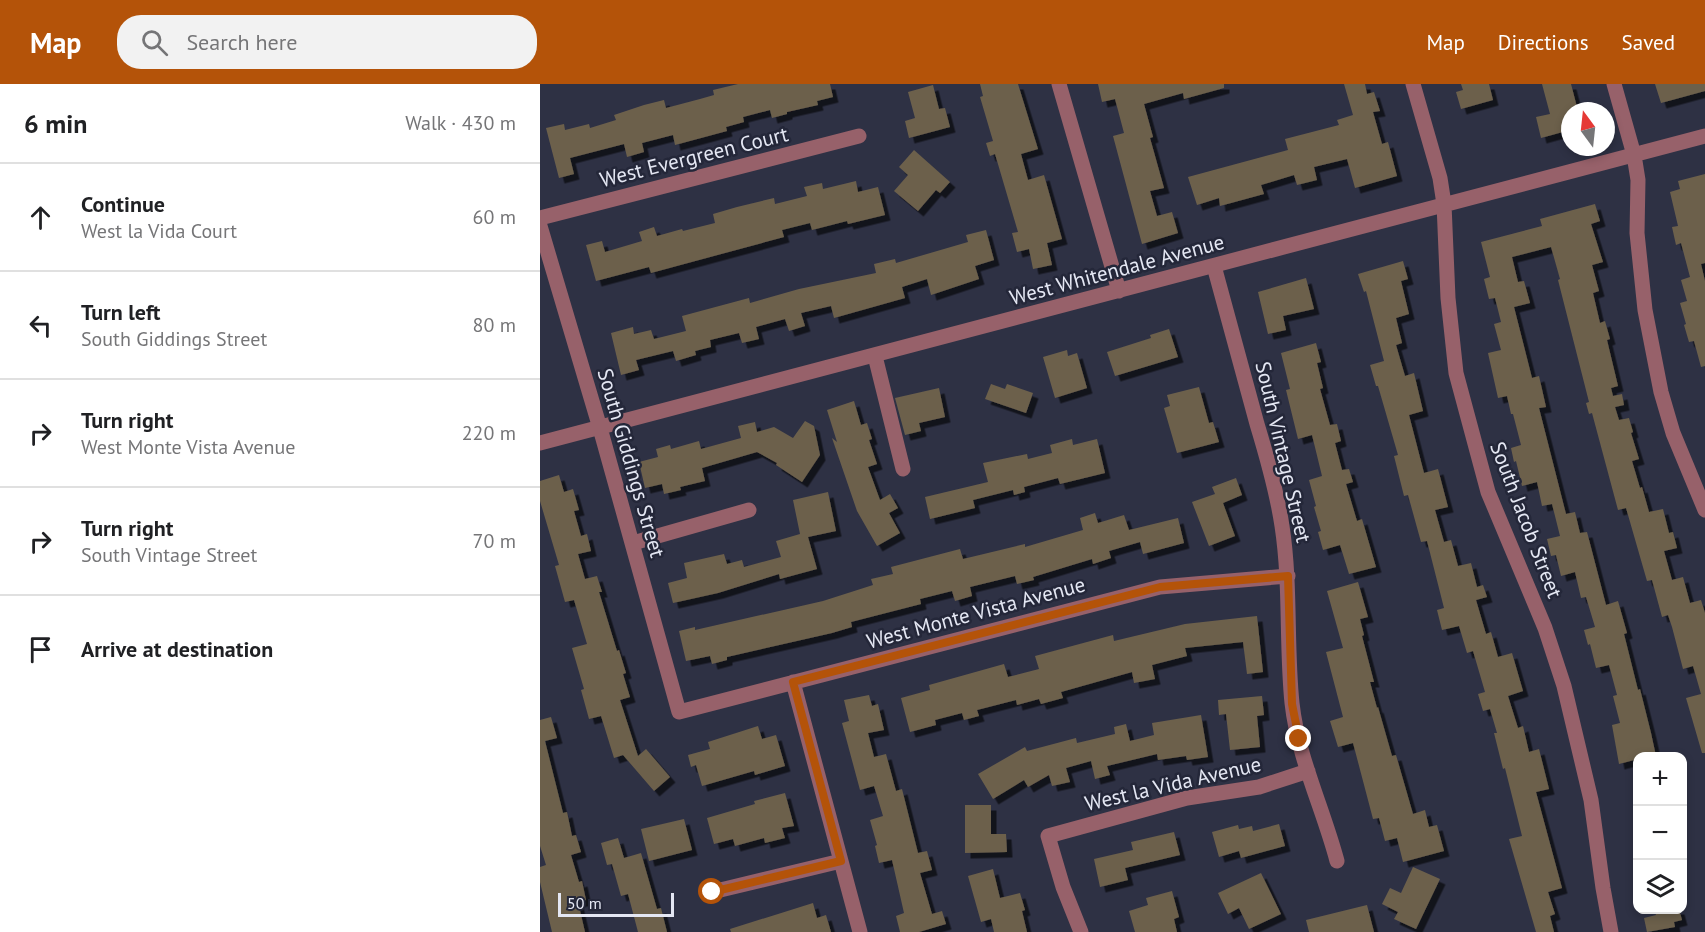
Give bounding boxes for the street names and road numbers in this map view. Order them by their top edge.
street label: West Evergreen Court [597,120,791,193]
street label: West Whitendale Avenue [1007,228,1227,311]
street label: South Vintage Street [1250,359,1317,545]
street label: South Giddings Street [592,365,671,561]
street label: South Jacob Street [1484,438,1569,602]
street label: West Monte Vista Avenue [864,570,1088,655]
street label: West la Vida Avenue [1082,750,1264,817]

